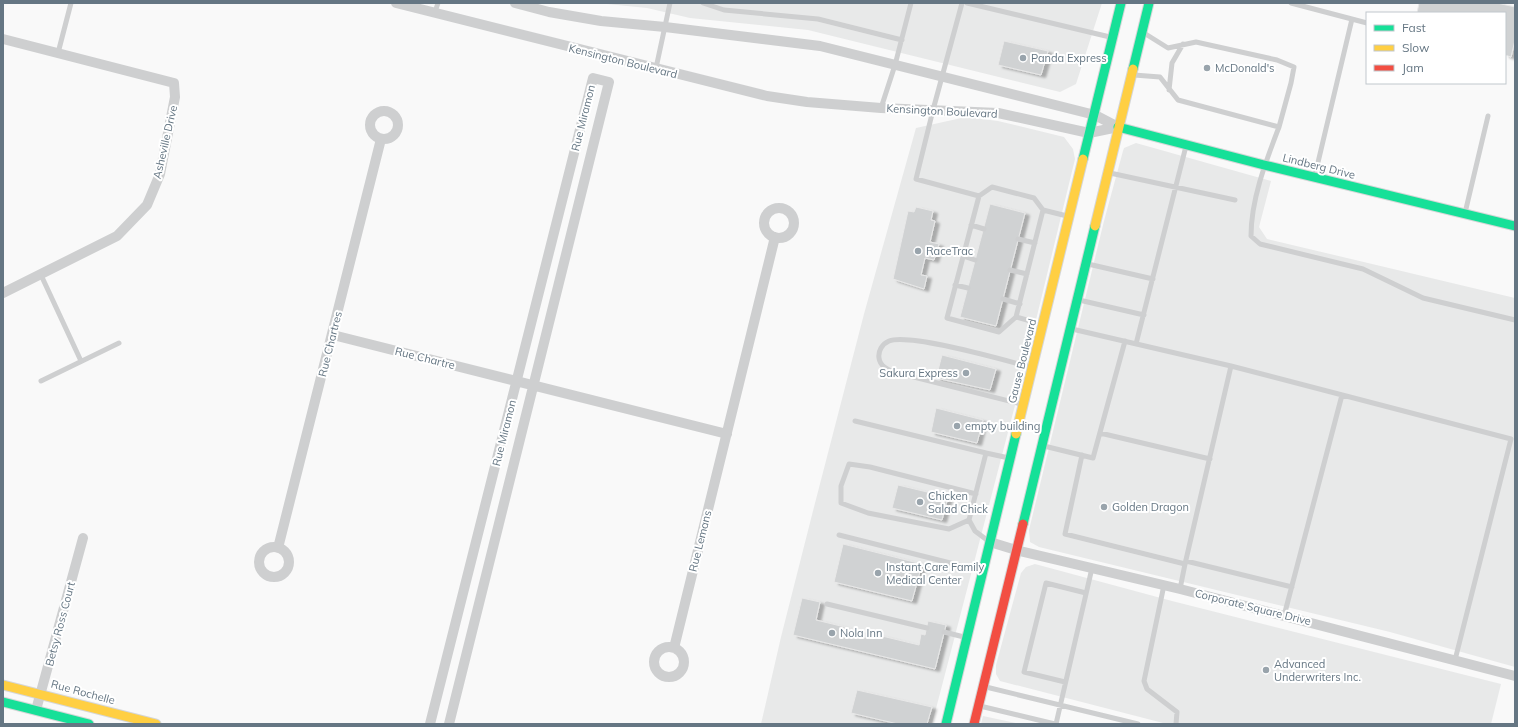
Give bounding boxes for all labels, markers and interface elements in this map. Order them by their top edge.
legend [1366,12,1506,84]
text: Fast [1402,20,1426,35]
text: Slow [1402,40,1430,55]
street label: Kensington Boulevard [567,41,679,81]
place label: Panda Express [1031,51,1107,65]
marker: Panda Express [1018,53,1028,63]
text: Jam [1402,60,1424,75]
place label: McDonald's [1215,61,1275,75]
marker: McDonald's [1202,63,1212,73]
street label: Rue Miramon [568,83,598,153]
street label: Kensington Boulevard [886,101,998,121]
street label: Asheville Drive [150,104,180,180]
street label: Lindberg Drive [1281,150,1357,182]
place label: RaceTrac [926,244,974,258]
marker: RaceTrac [913,246,923,256]
street label: Rue Chartres [315,310,345,378]
street label: Gause Boulevard [1005,317,1039,405]
street label: Rue Chartre [394,344,457,372]
place label: Sakura Express [879,366,958,380]
marker: Sakura Express [961,368,971,378]
street label: Rue Miramon [489,398,519,468]
place label: empty building [965,419,1040,433]
marker: empty building [952,421,962,431]
place label: Chicken Salad Chick [928,489,988,516]
marker: Chicken Salad Chick [915,497,925,507]
place label: Golden Dragon [1112,500,1189,514]
marker: Golden Dragon [1099,502,1109,512]
street label: Rue Lemans [686,509,714,573]
place label: Instant Care Family Medical Center [886,560,984,587]
marker: Instant Care Family Medical Center [873,568,883,578]
street label: Betsy Ross Court [42,580,78,668]
street label: Corporate Square Drive [1193,586,1313,628]
place label: Nola Inn [840,626,882,640]
marker: Nola Inn [827,628,837,638]
place label: Advanced Underwriters Inc. [1274,657,1361,684]
marker: Advanced Underwriters Inc. [1261,665,1271,675]
street label: Rue Rochelle [49,677,117,707]

